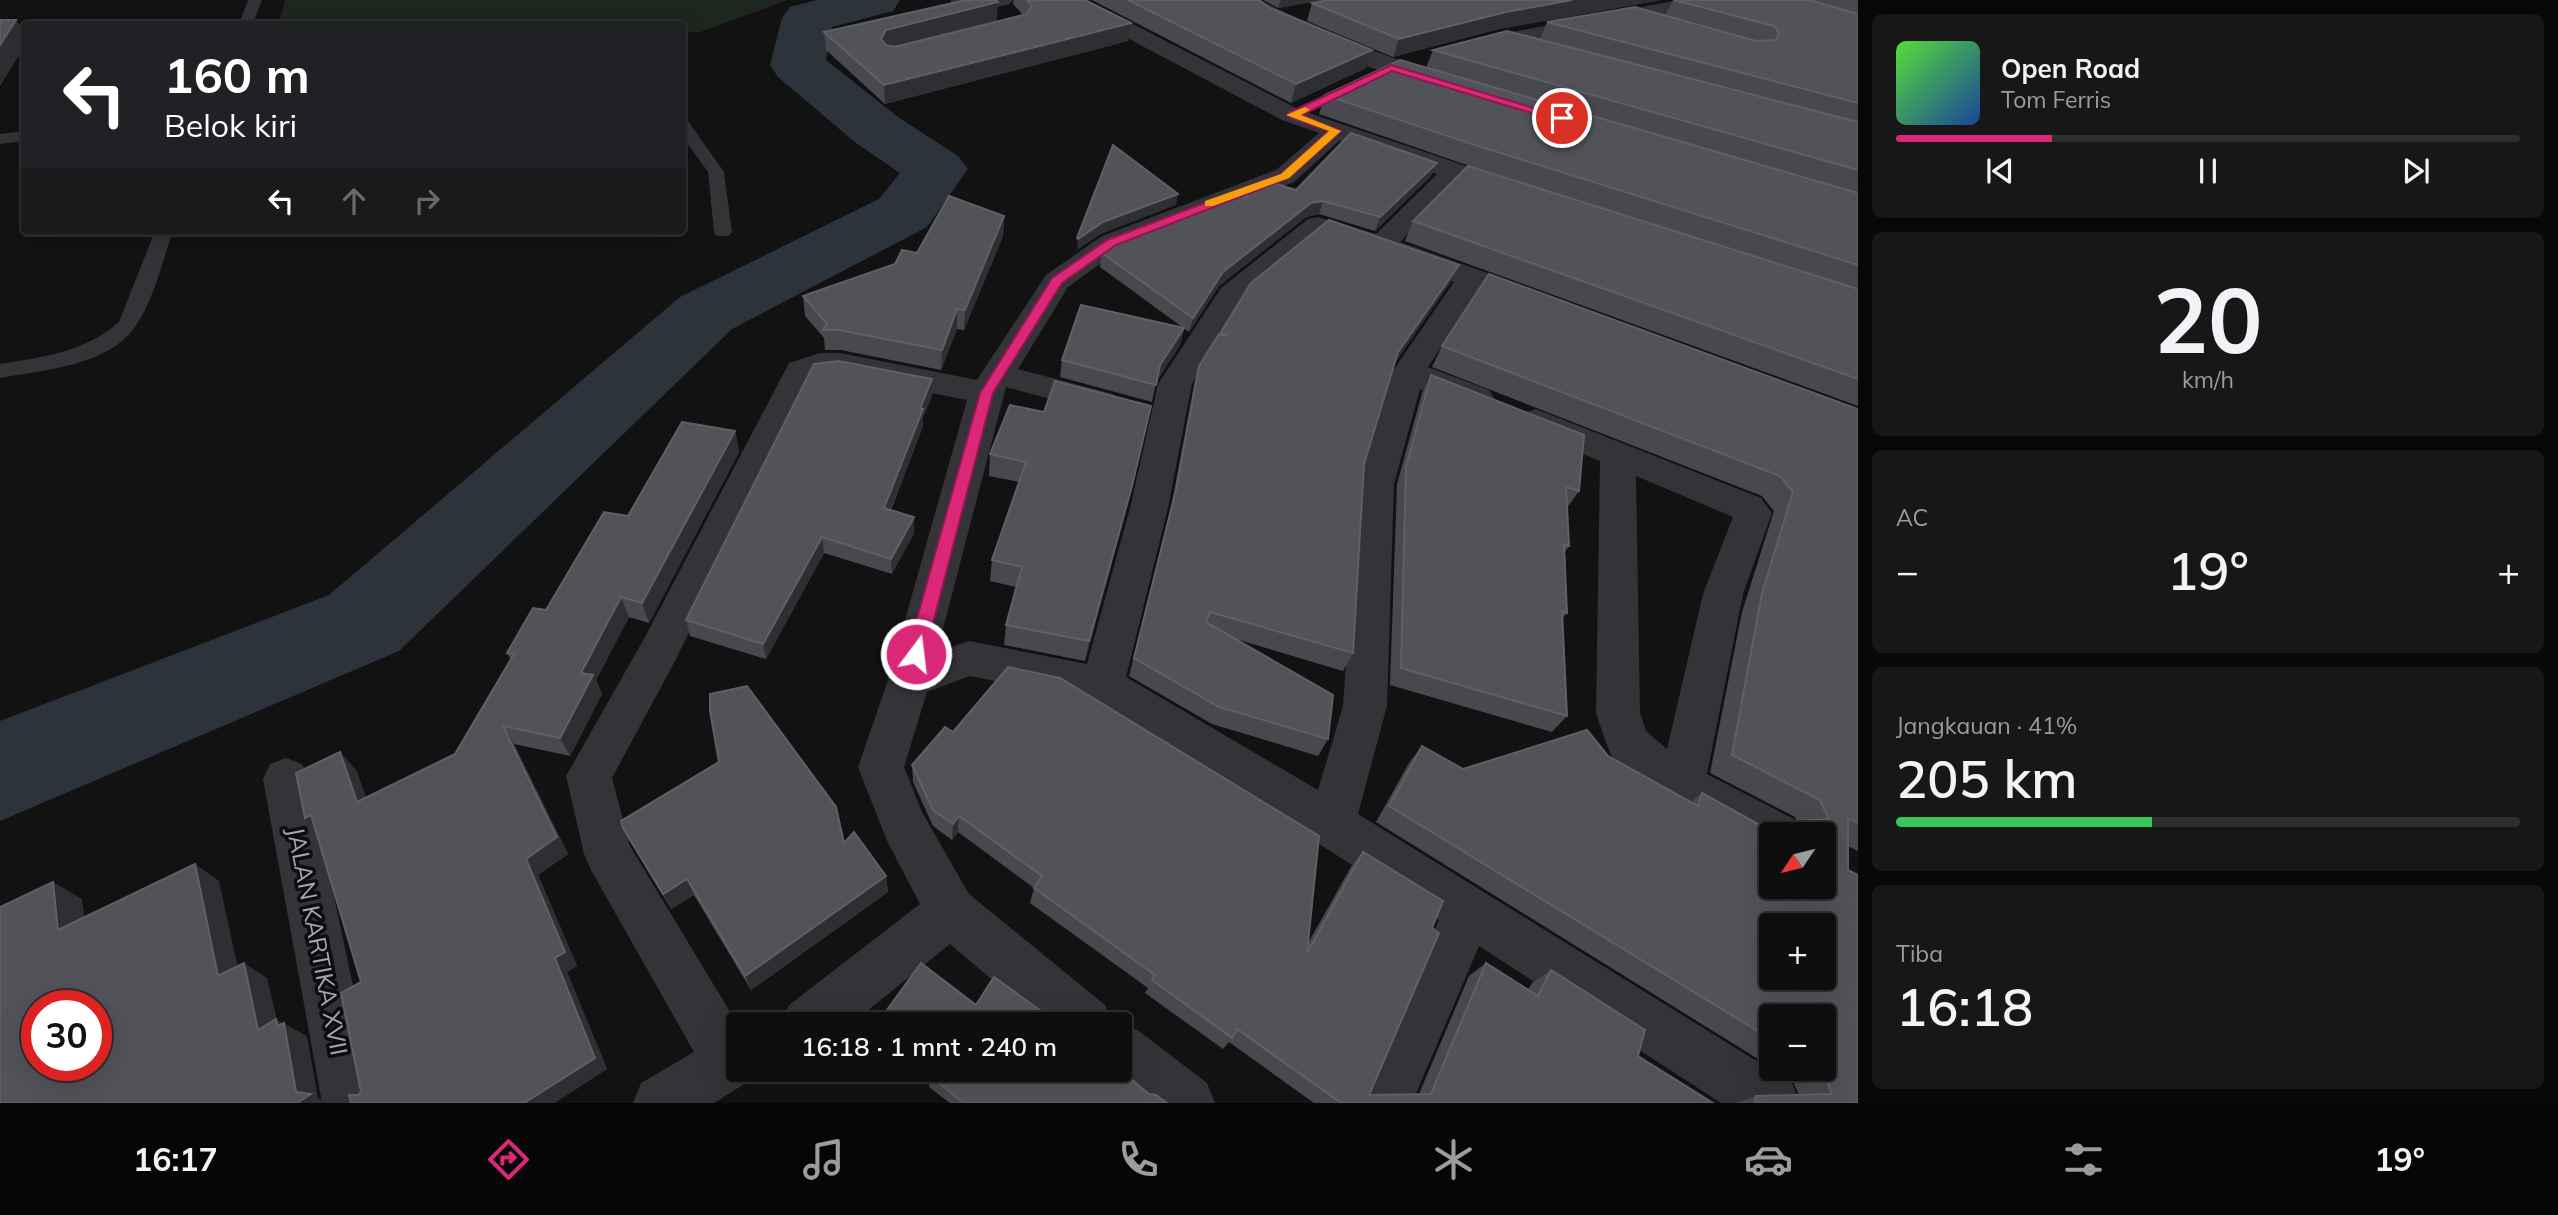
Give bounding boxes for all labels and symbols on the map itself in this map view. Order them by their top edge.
pin [1532,88,1592,148]
position arrow [879,617,953,691]
north arrow [1759,822,1836,900]
street label: JALAN KARTIKA XVII [281,824,355,1058]
speed limit sign: 30 [21,990,112,1081]

